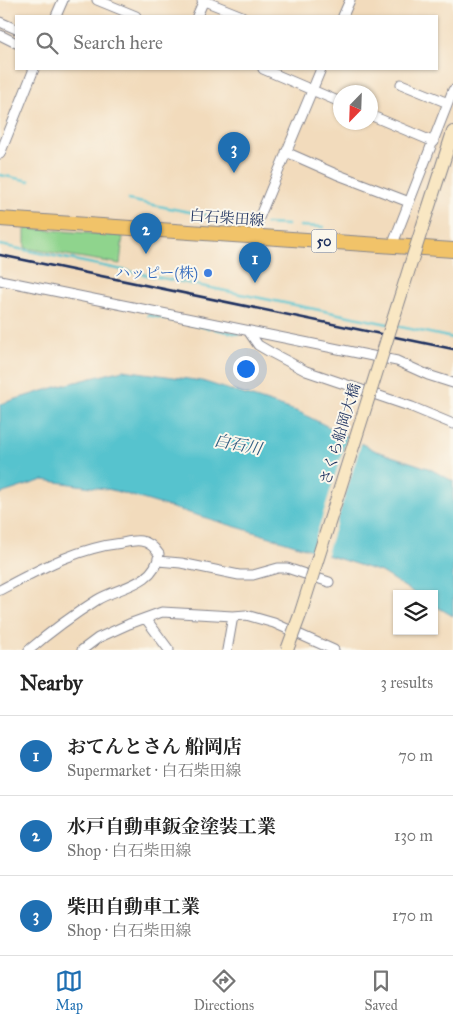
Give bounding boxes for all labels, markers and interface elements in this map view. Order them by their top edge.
search box [15,15,438,70]
icon: search [33,29,61,57]
text: Search here [73,31,163,54]
north arrow [333,85,378,130]
pin: 3 [218,132,250,173]
street label: 白石柴田線 [189,206,265,230]
pin: 2 [130,213,162,254]
road number: 50 [312,230,336,252]
pin: 1 [239,242,271,283]
place label: ハッピー(株) [115,264,198,283]
marker: ハッピー(株) [202,267,214,279]
your location [233,356,259,382]
street label: さくら船岡大橋 [316,381,364,487]
water label: 白石川 [213,431,265,459]
map controls [393,590,438,635]
button: layers [393,590,438,635]
text: Nearby [20,670,83,696]
text: 3 results [380,673,433,692]
text: おてんとさん 船岡店 [67,735,242,758]
text: 1 [33,746,39,765]
text: 70 m [398,746,433,765]
text: Supermarket · 白石柴田線 [67,761,242,780]
text: 水戸自動車鈑金塗装工業 [67,815,276,838]
text: 2 [32,826,40,845]
text: 130 m [394,826,433,845]
text: Shop · 白石柴田線 [67,841,192,860]
text: 柴田自動車工業 [67,895,200,918]
text: 3 [33,906,39,925]
text: 170 m [392,906,433,925]
text: Shop · 白石柴田線 [67,921,192,940]
tab: Map [55,967,83,1014]
tab: Directions [194,967,254,1014]
tab: Saved [365,967,398,1014]

